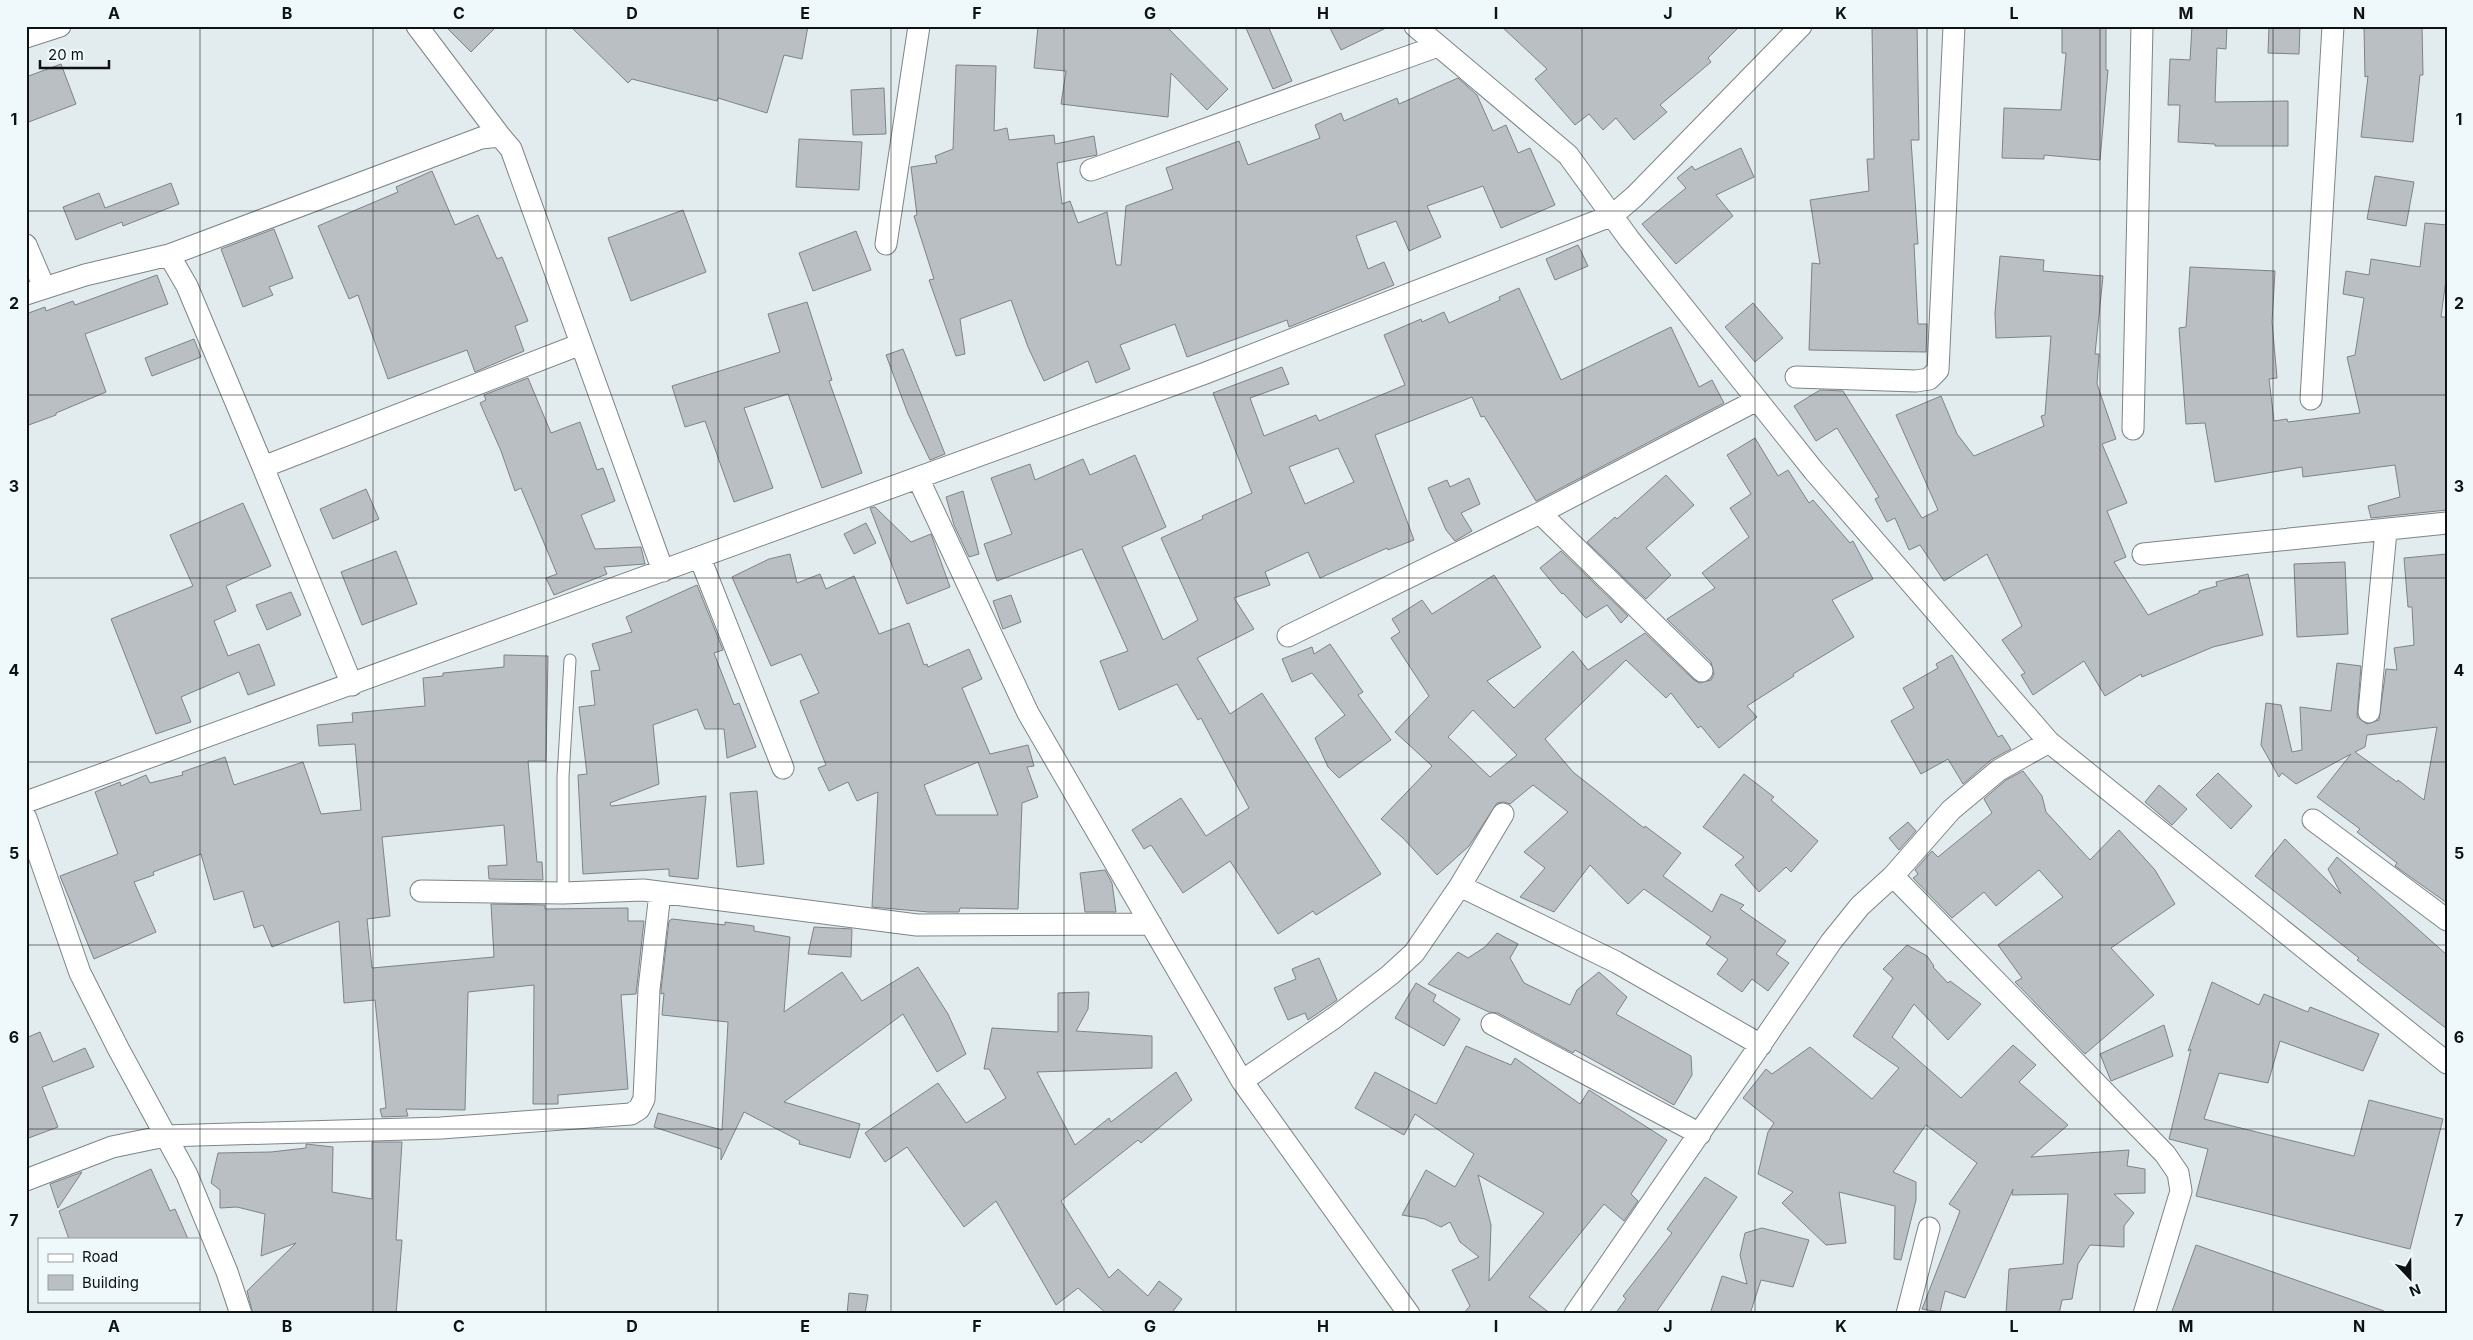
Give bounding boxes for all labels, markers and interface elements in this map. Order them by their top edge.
text: A [108,3,120,23]
text: B [282,3,292,23]
text: C [453,3,465,23]
text: D [626,3,638,23]
text: E [800,3,810,23]
text: F [972,3,982,23]
text: G [1144,3,1156,23]
text: H [1317,3,1329,23]
text: I [1494,3,1498,23]
text: J [1663,3,1673,23]
text: K [1835,3,1847,23]
text: L [2009,3,2019,23]
text: M [2179,3,2193,23]
text: N [2353,3,2365,23]
scale bar [40,38,109,70]
text: 20 m [48,45,84,64]
text: 1 [11,109,17,129]
text: 1 [2456,109,2462,129]
text: 2 [9,293,19,313]
text: 2 [2454,293,2464,313]
text: 3 [9,476,19,496]
text: 3 [2454,476,2464,496]
text: 4 [9,660,20,680]
text: 4 [2454,660,2465,680]
text: 5 [9,843,19,863]
text: 5 [2454,843,2464,863]
text: 6 [9,1027,19,1047]
text: 6 [2454,1027,2464,1047]
text: 7 [9,1210,19,1230]
text: 7 [2454,1210,2464,1230]
legend [38,1238,200,1302]
text: Road [82,1247,118,1266]
north arrow [2386,1252,2436,1302]
text: Building [82,1273,139,1292]
text: N [2407,1281,2423,1300]
text: A [108,1316,120,1336]
text: B [282,1316,292,1336]
text: C [453,1316,465,1336]
text: D [626,1316,638,1336]
text: E [800,1316,810,1336]
text: F [972,1316,982,1336]
text: G [1144,1316,1156,1336]
text: H [1317,1316,1329,1336]
text: I [1494,1316,1498,1336]
text: J [1663,1316,1673,1336]
text: K [1835,1316,1847,1336]
text: L [2009,1316,2019,1336]
text: M [2179,1316,2193,1336]
text: N [2353,1316,2365,1336]

